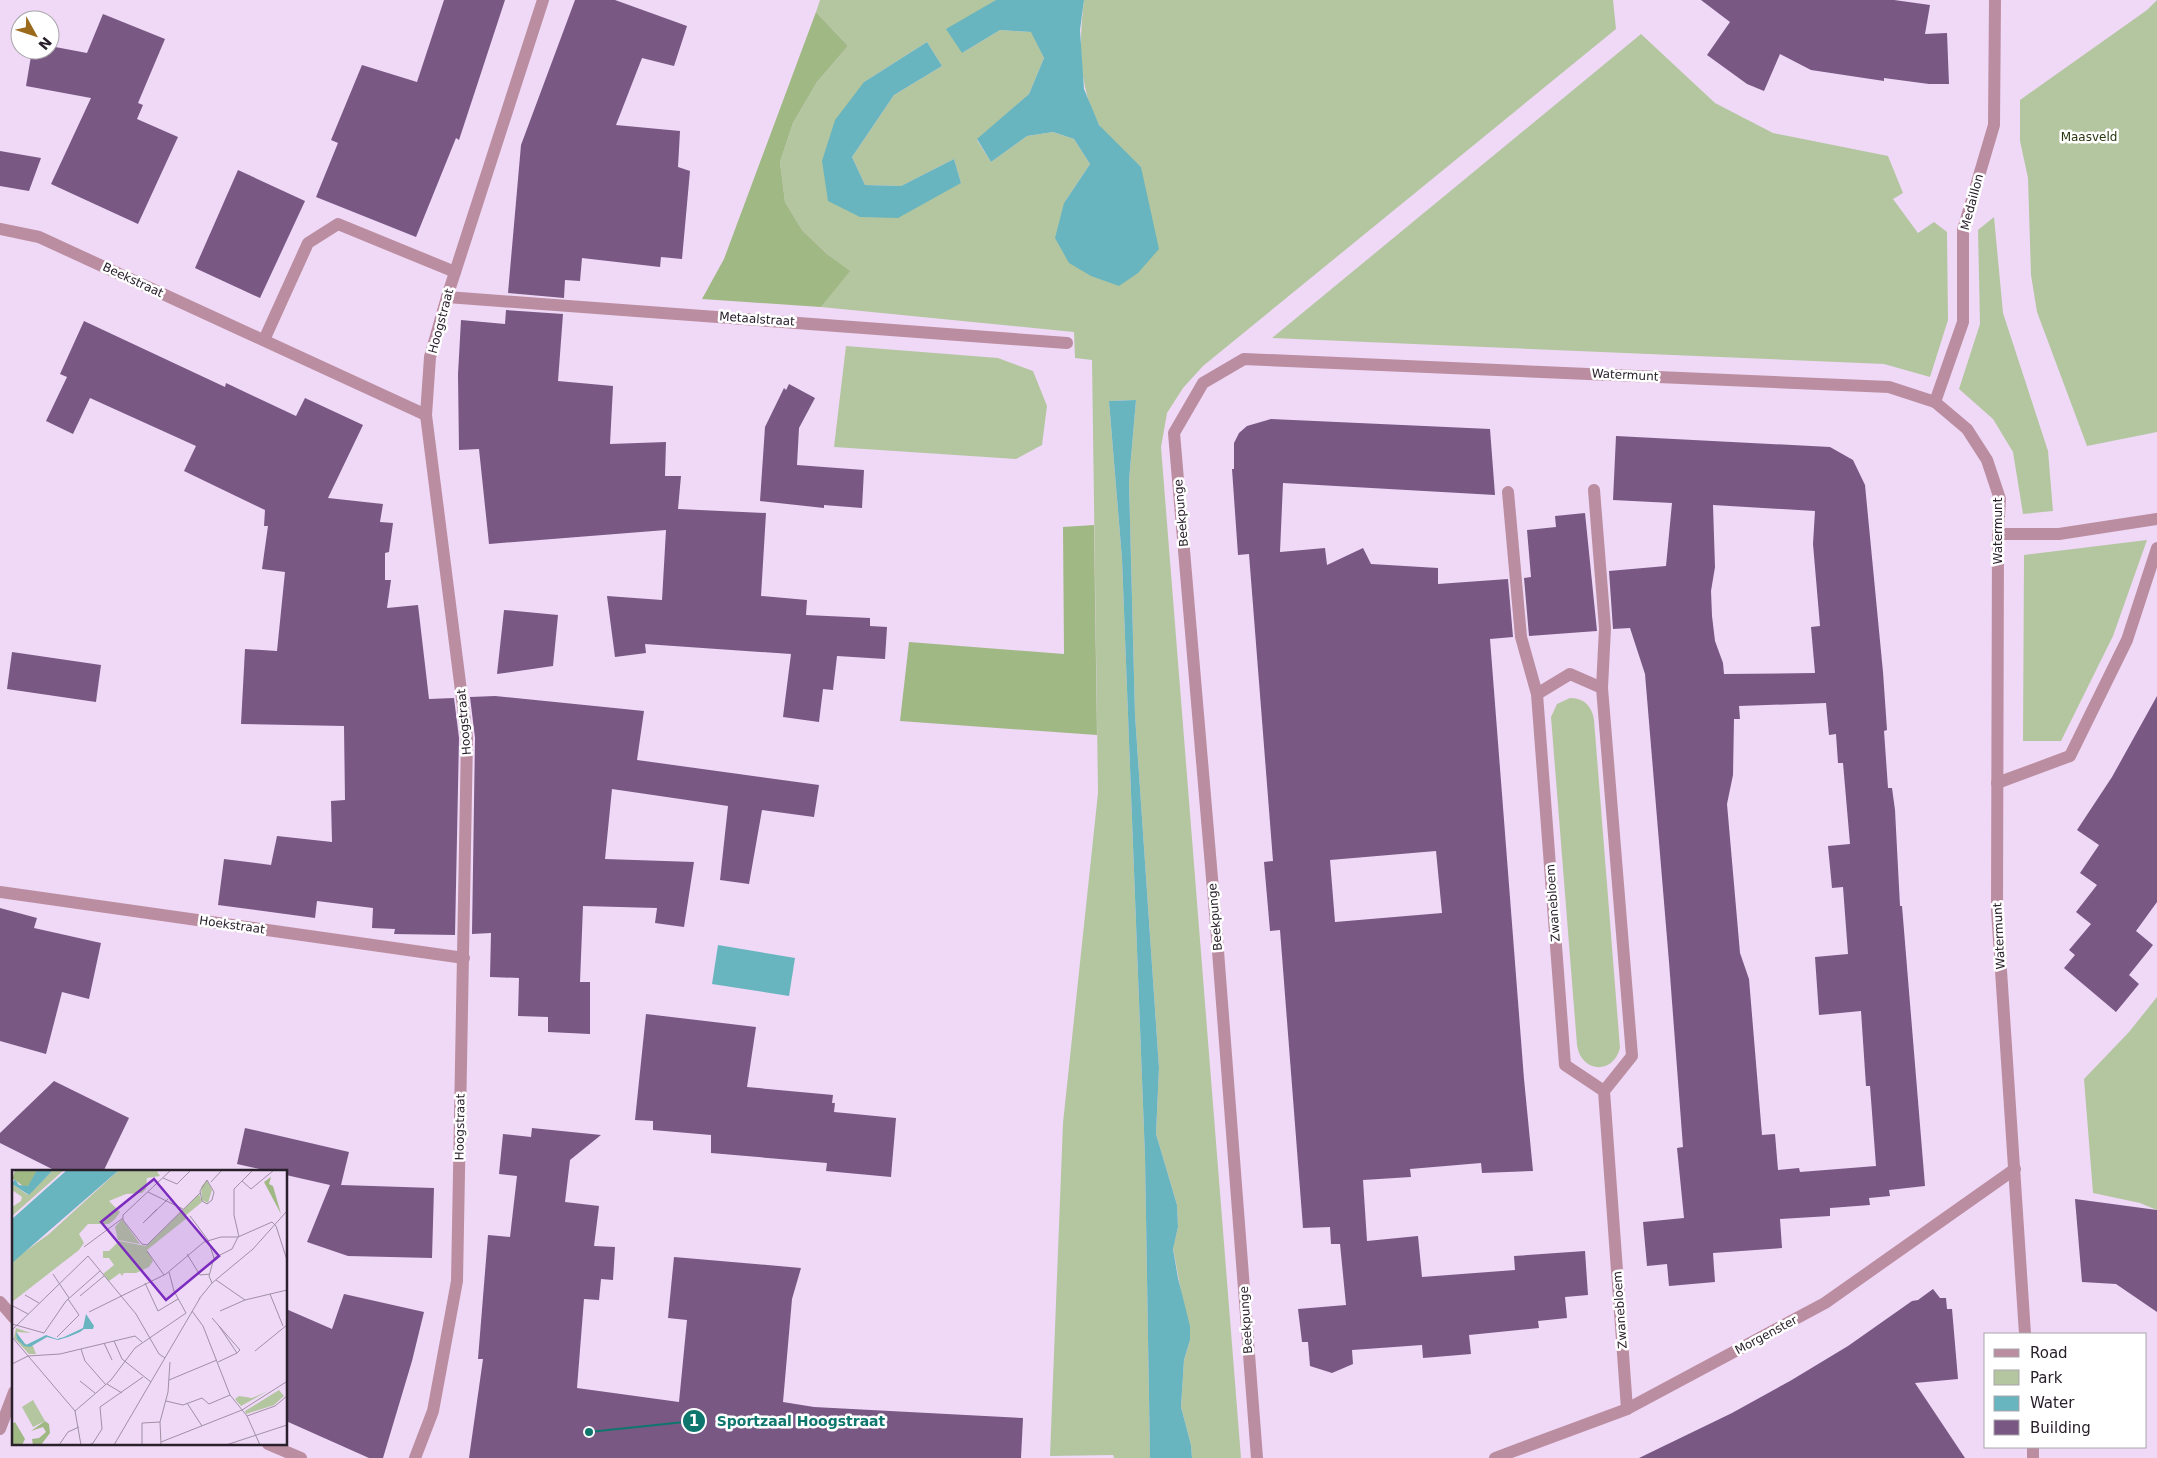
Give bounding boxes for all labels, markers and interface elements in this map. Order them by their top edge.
north arrow [10,10,60,60]
text: N [35,34,55,53]
park label: Maasveld [2061,130,2117,144]
street label: Medaillon [1958,172,1986,232]
street label: Beekstraat [100,260,166,300]
street label: Hoogstraat [426,287,456,355]
street label: Metaalstraat [719,309,796,329]
street label: Watermunt [1591,366,1659,384]
street label: Beekpunge [1171,479,1191,547]
street label: Watermunt [1991,497,2005,564]
street label: Hoogstraat [454,688,474,756]
street label: Zwanebloem [1543,864,1563,942]
street label: Beekpunge [1205,883,1225,951]
street label: Watermunt [1990,902,2008,970]
street label: Hoekstraat [198,913,266,937]
street label: Hoogstraat [452,1093,468,1160]
inset map [12,1170,288,1446]
street label: Zwanebloem [1610,1271,1630,1349]
street label: Beekpunge [1237,1286,1255,1354]
street label: Morgenster [1733,1313,1799,1357]
legend [1984,1333,2147,1448]
text: Road [2030,1344,2068,1362]
text: Park [2030,1369,2063,1387]
text: Water [2030,1394,2075,1412]
callout: Sportzaal Hoogstraat [682,1407,895,1436]
text: 1 [689,1412,699,1430]
text: Sportzaal Hoogstraat [717,1413,886,1429]
text: Building [2030,1419,2091,1437]

